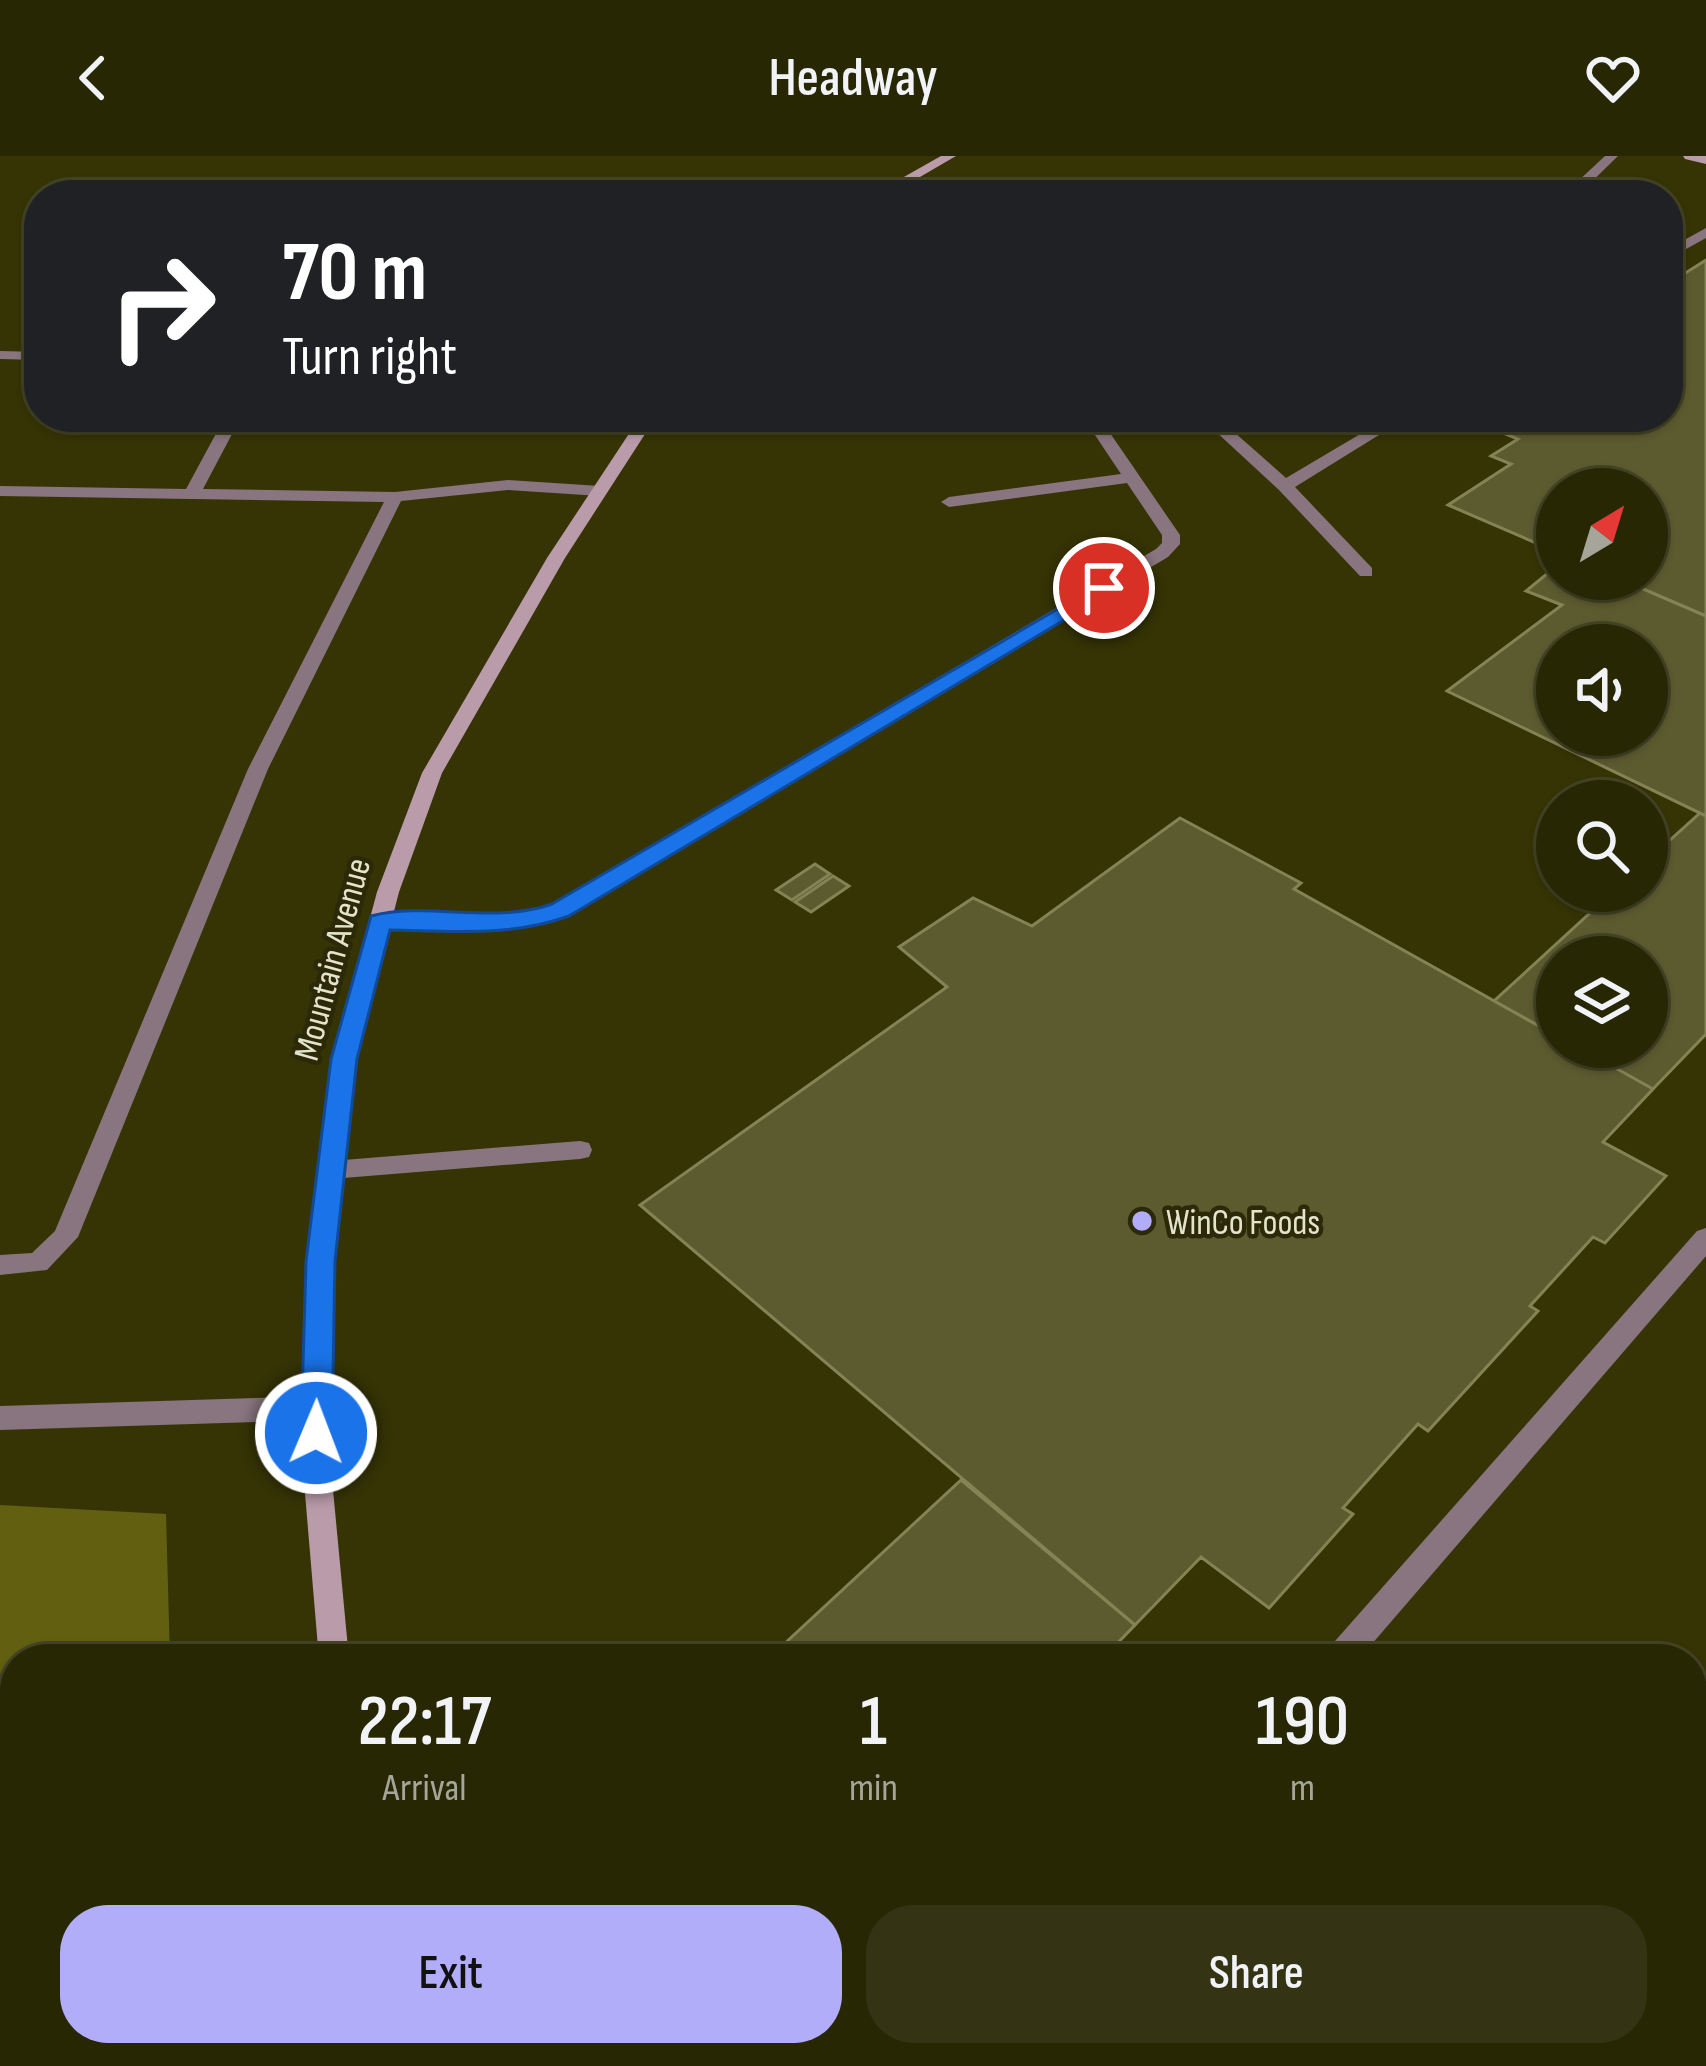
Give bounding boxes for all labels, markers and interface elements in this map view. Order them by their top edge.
icon: back [60,45,126,111]
icon: heart [1580,45,1646,111]
text: Headway [768,46,938,111]
text: 70 m [282,223,427,324]
icon: right [84,228,240,384]
text: Turn right [282,325,457,390]
north arrow [1536,468,1668,600]
map controls [1536,468,1668,1068]
pin [1053,537,1155,639]
icon: arrive [1071,555,1137,621]
button: sound [1536,624,1668,756]
button: search [1536,780,1668,912]
street label: Mountain Avenue [286,854,381,1065]
button: layers [1536,936,1668,1068]
place label: WinCo Foods [1166,1202,1320,1245]
marker: WinCo Foods [1129,1208,1155,1234]
position arrow [253,1370,379,1496]
text: 22:17 [358,1679,491,1766]
text: 1 [860,1679,887,1766]
text: 190 [1256,1679,1349,1766]
text: Arrival [383,1765,466,1812]
text: min [849,1765,898,1812]
text: m [1290,1765,1315,1812]
button: Exit [60,1905,842,2043]
button: Share [866,1905,1647,2043]

